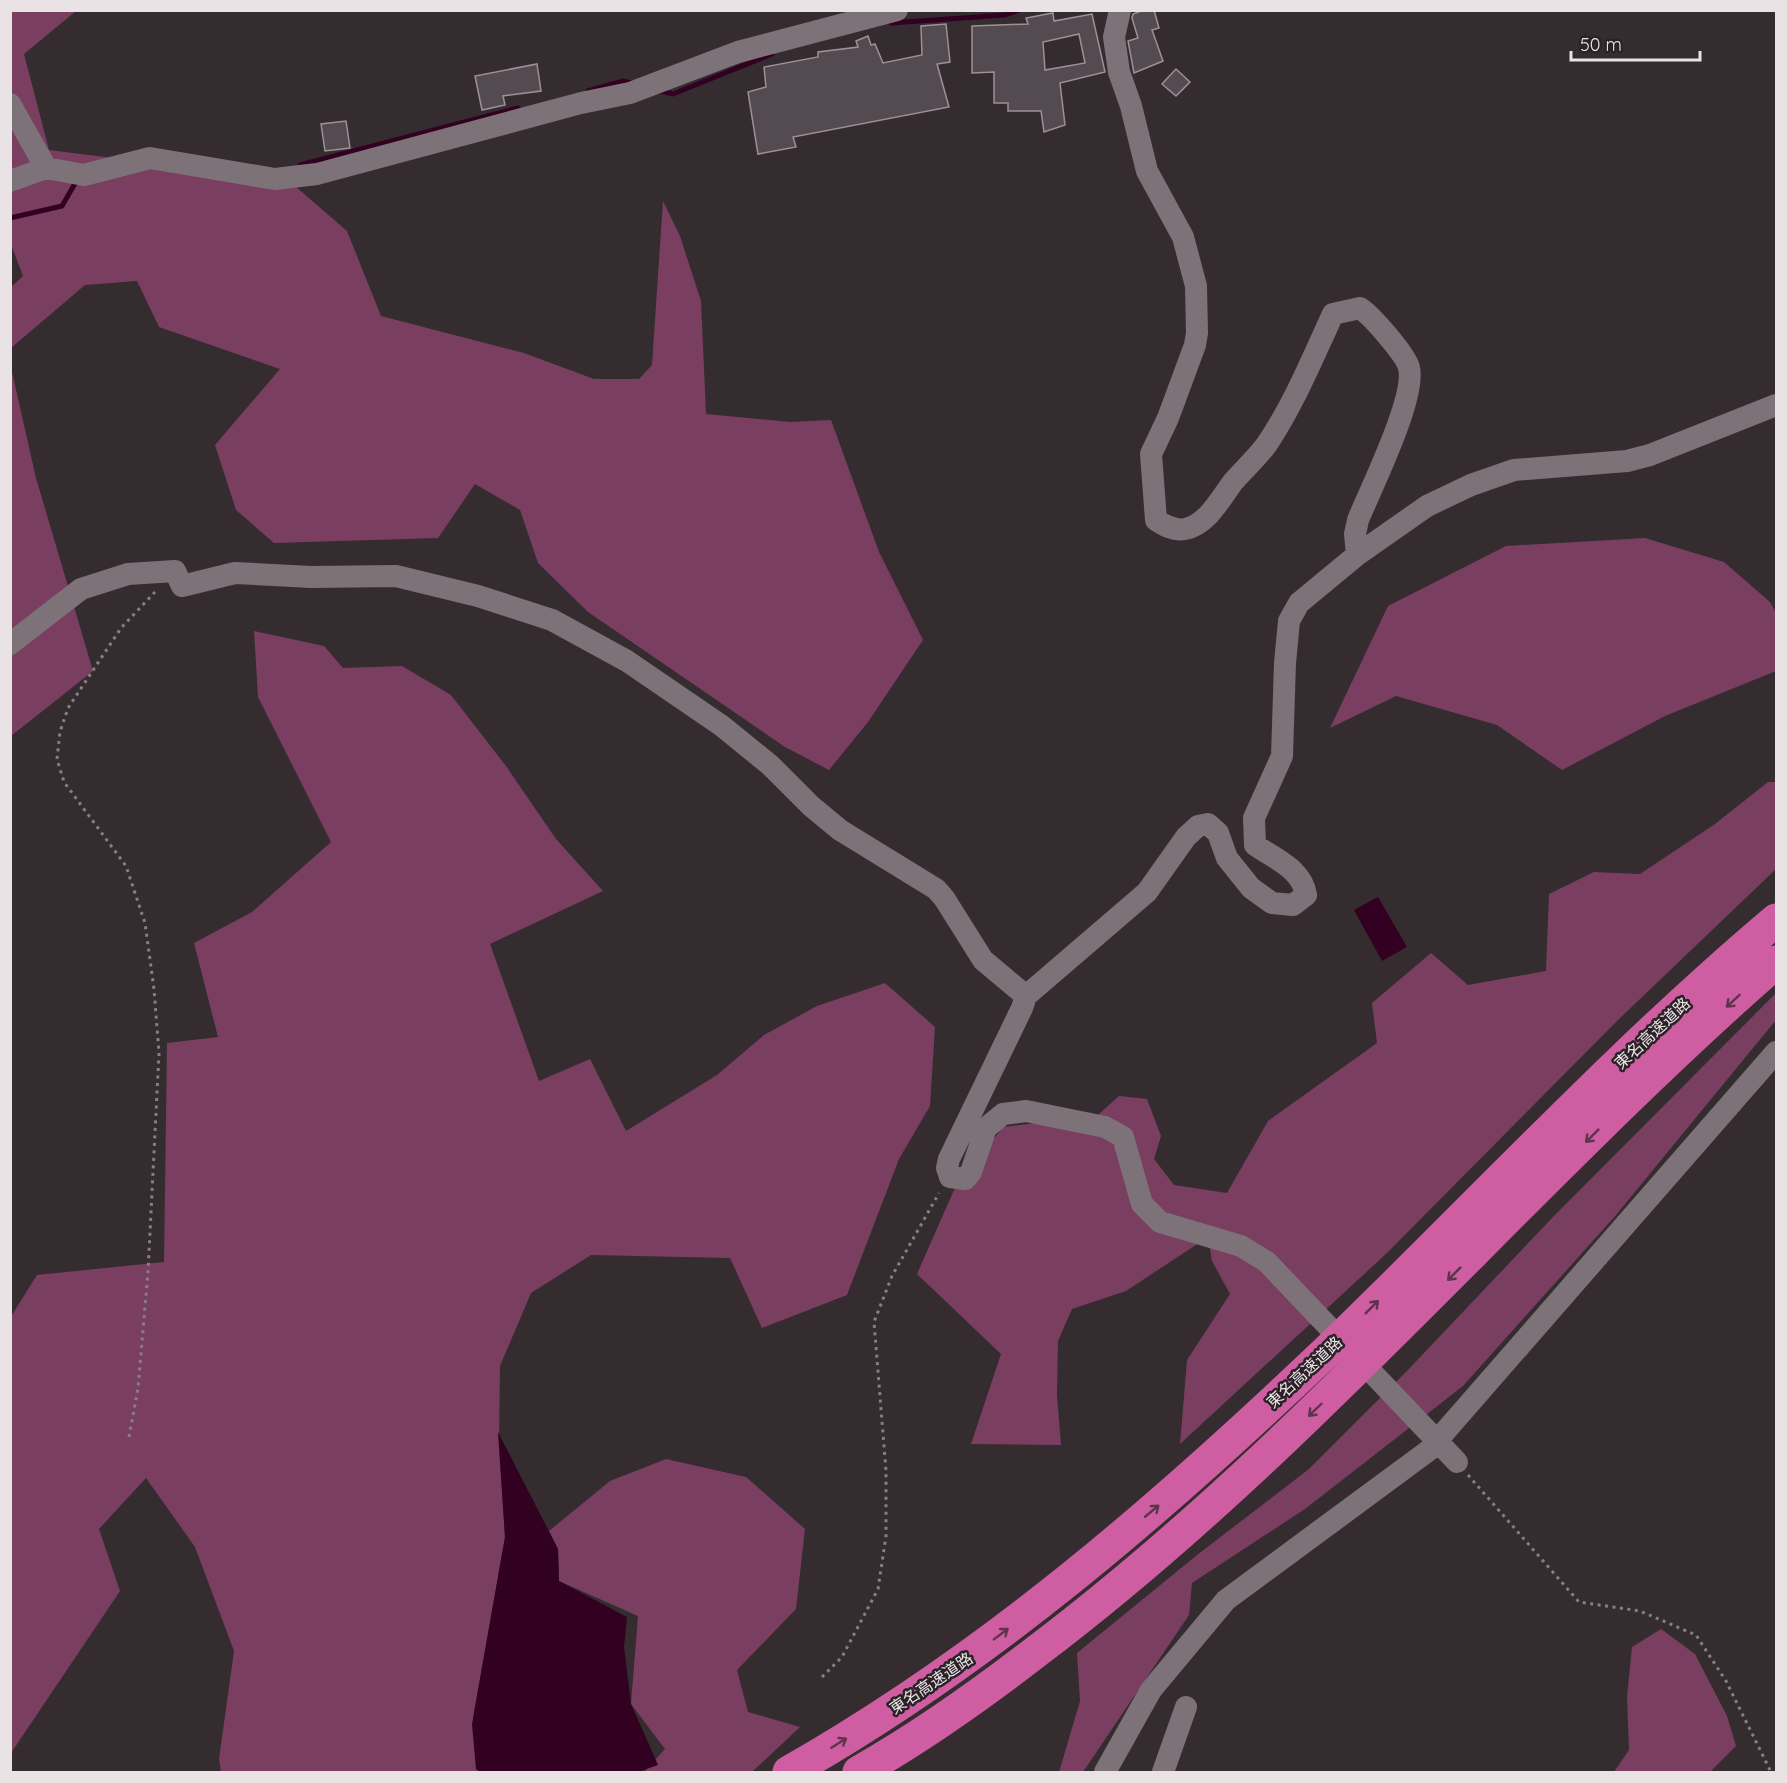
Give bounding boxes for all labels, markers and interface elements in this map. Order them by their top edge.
scale bar [1571,24,1700,62]
text: 50 m [1580,33,1622,56]
street label: 東名高速道路 [1610,993,1694,1073]
one-way arrow [1725,994,1740,1008]
one-way arrow [1584,1129,1599,1143]
one-way arrow [1446,1266,1461,1281]
one-way arrow [1364,1299,1379,1314]
street label: 東名高速道路 [1262,1332,1346,1412]
one-way arrow [1307,1403,1322,1418]
one-way arrow [1144,1504,1159,1518]
one-way arrow [992,1628,1008,1640]
street label: 東名高速道路 [886,1648,976,1718]
one-way arrow [830,1737,847,1749]

